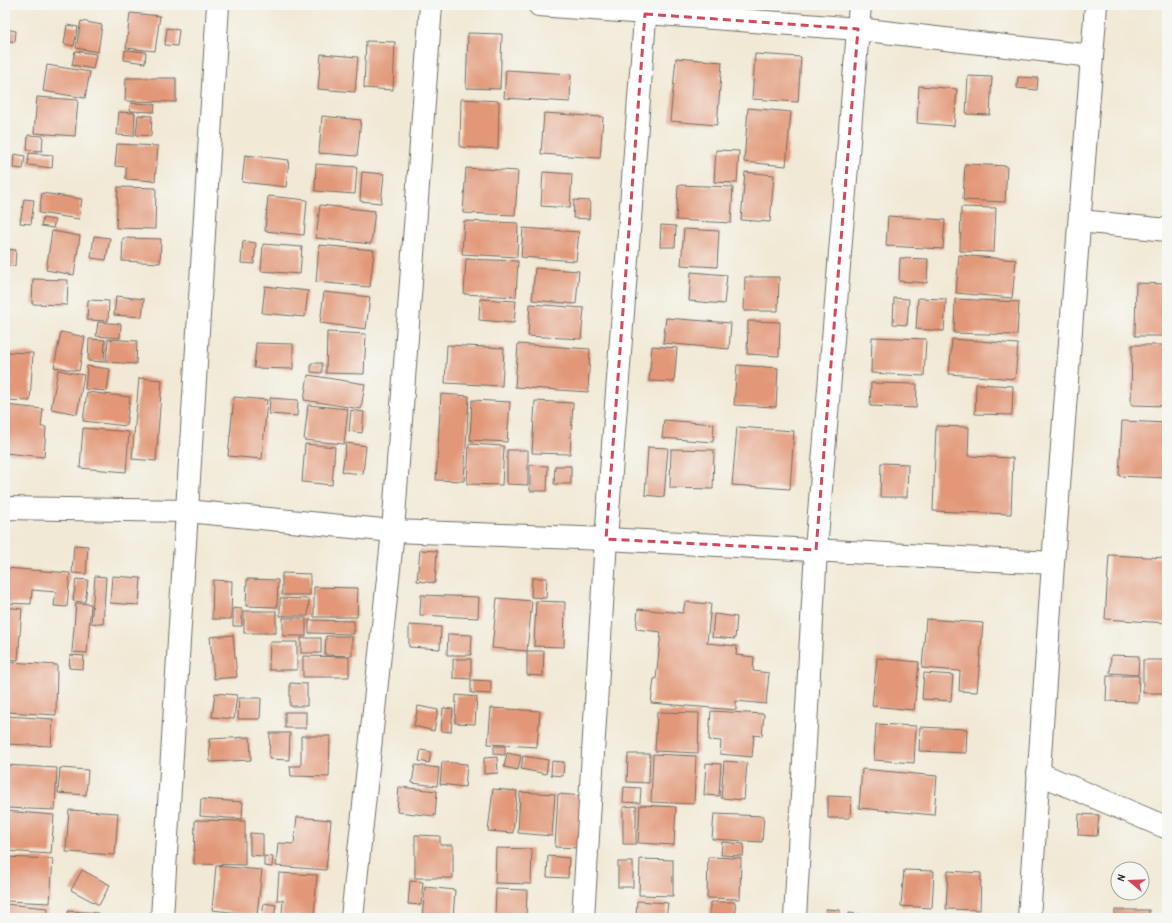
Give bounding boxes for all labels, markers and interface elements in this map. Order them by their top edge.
north arrow [1110,861,1150,901]
text: N [1113,873,1128,883]

